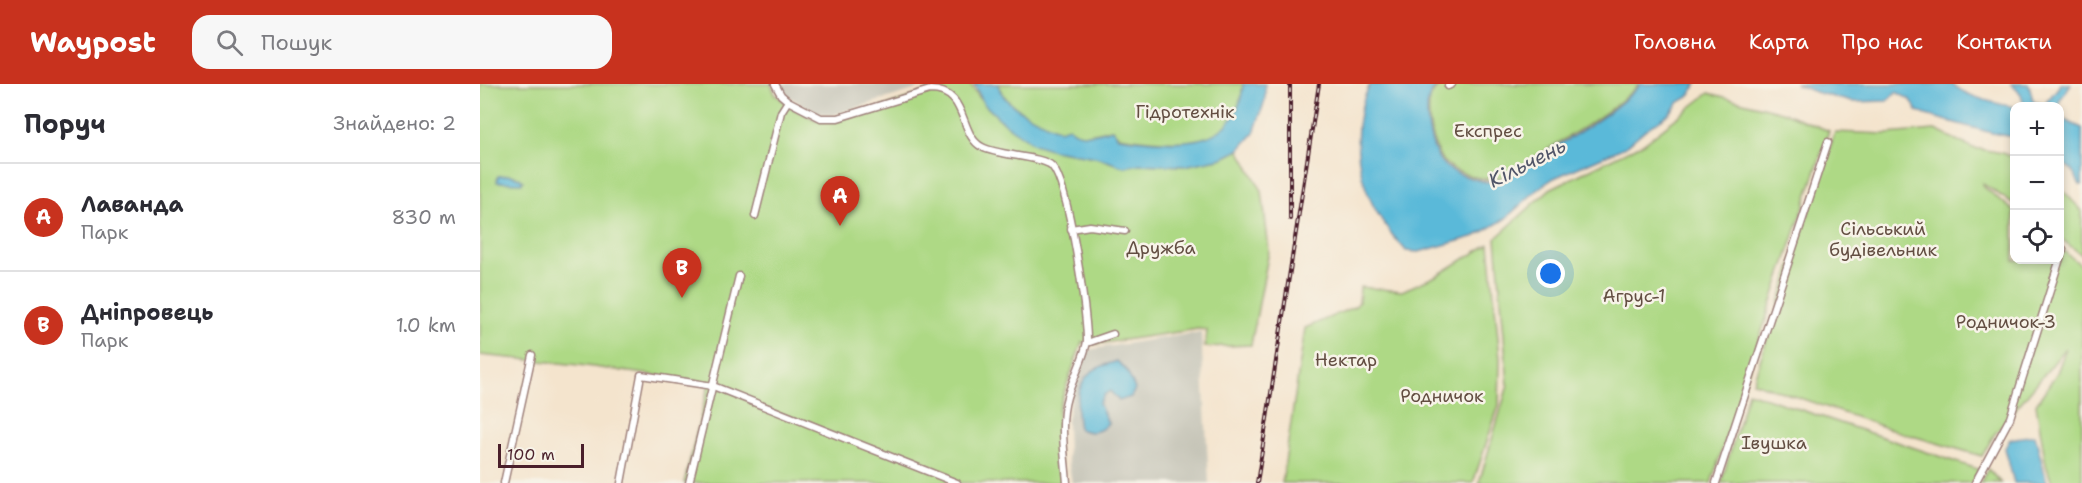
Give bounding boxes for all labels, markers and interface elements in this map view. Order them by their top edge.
search box [192,15,612,69]
text: Waypost [30,23,156,61]
icon: search [213,26,246,59]
text: Пошук [261,28,332,57]
text: Головна [1634,28,1716,56]
text: Карта [1749,28,1809,56]
text: Про нас [1842,28,1923,56]
text: Контакти [1956,28,2052,56]
park label: Гідротехнік [1135,100,1235,124]
map controls [2010,102,2064,264]
button: + [2010,102,2064,156]
text: Поруч [24,106,106,141]
text: Знайдено: 2 [333,110,456,136]
park label: Експрес [1454,119,1522,143]
water label: Кільчень [1484,132,1570,194]
button: − [2010,156,2064,210]
pin: A [820,176,860,226]
text: Лаванда [81,190,183,219]
text: A [36,204,51,230]
text: 830 m [391,204,456,230]
button: locate [2010,210,2064,264]
park label: Сільський будівельник [1829,217,1937,262]
text: Парк [81,219,128,245]
park label: Дружба [1126,236,1196,260]
pin: B [662,248,702,298]
your location [1536,259,1565,288]
park label: Агрус-1 [1603,284,1665,308]
text: Дніпровець [81,298,214,327]
park label: Родничок-3 [1956,310,2056,334]
text: B [37,312,50,338]
text: 1.0 km [396,312,456,338]
text: Парк [81,327,128,353]
park label: Нектар [1315,348,1377,372]
park label: Родничок [1400,384,1484,408]
park label: Івушка [1741,431,1807,455]
scale bar [498,441,584,468]
text: 100 m [507,444,555,465]

